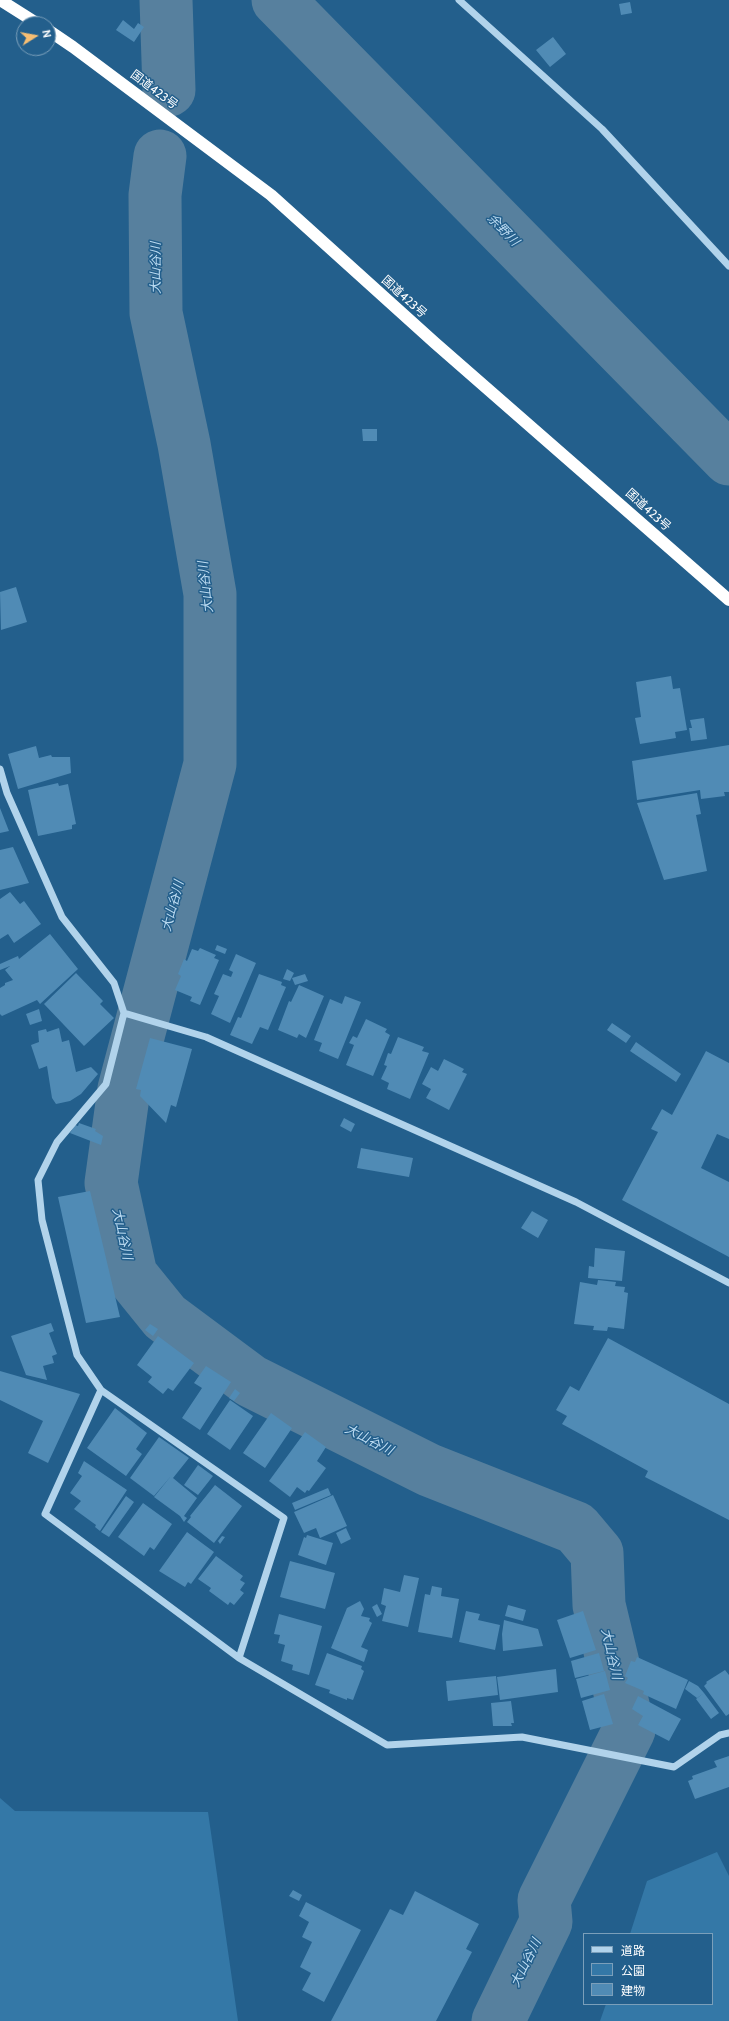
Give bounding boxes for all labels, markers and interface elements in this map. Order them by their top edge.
north arrow [16,16,56,56]
text: N [39,29,54,39]
street label: 国道423号 [127,67,181,113]
water label: 余野川 [484,211,522,249]
water label: 大山谷川 [148,242,164,294]
street label: 国道423号 [378,273,430,321]
street label: 国道423号 [622,486,674,534]
water label: 大山谷川 [196,560,216,614]
water label: 大山谷川 [159,879,187,933]
water label: 大山谷川 [109,1207,135,1261]
water label: 大山谷川 [342,1421,396,1459]
water label: 大山谷川 [598,1627,624,1681]
legend [583,1933,713,2005]
water label: 大山谷川 [508,1936,544,1990]
text: 道路 [621,1943,645,1958]
text: 公園 [621,1963,645,1978]
text: 建物 [621,1983,645,1998]

